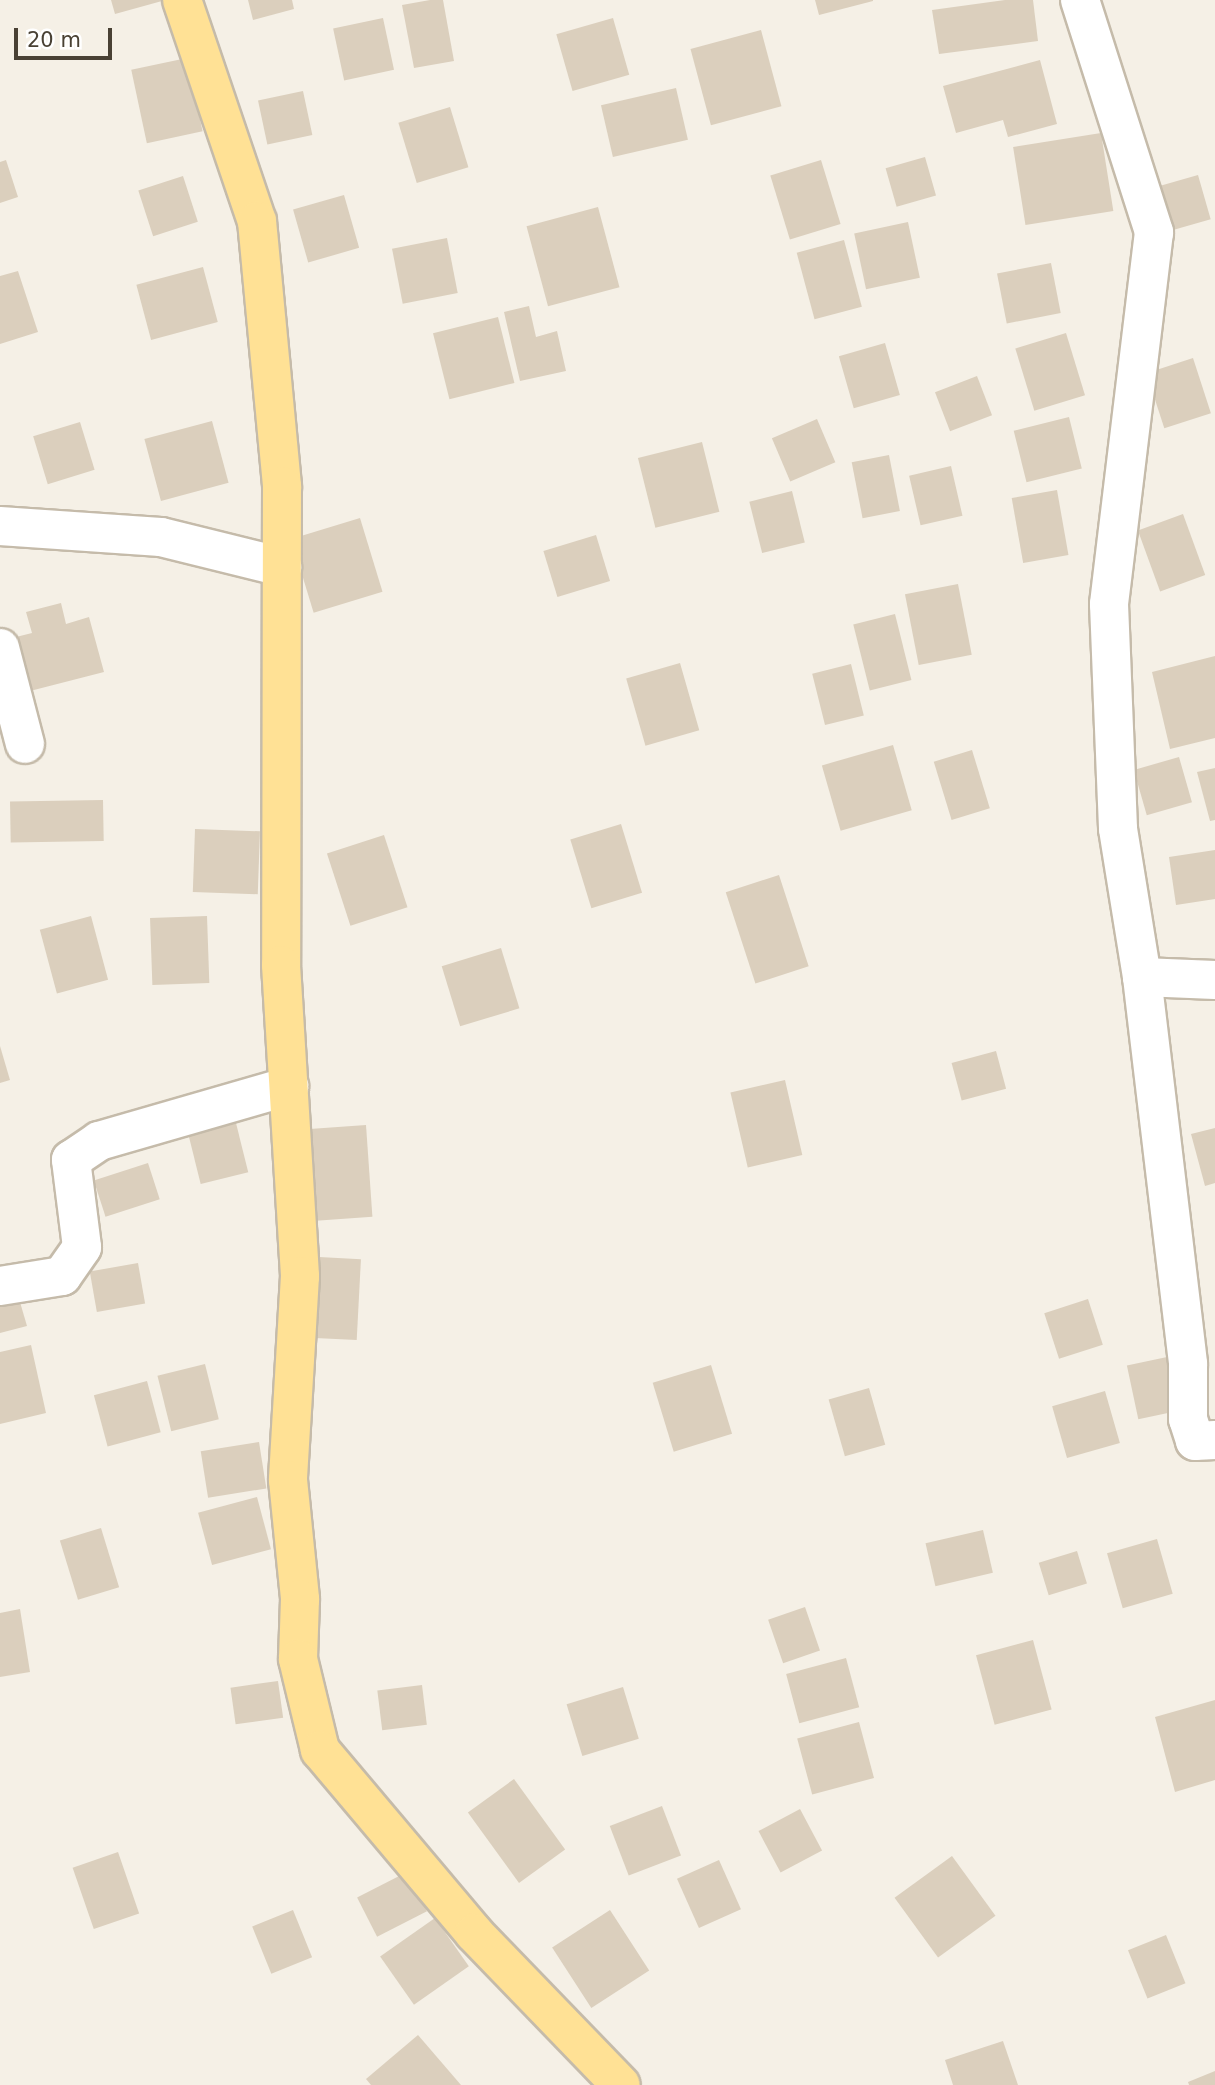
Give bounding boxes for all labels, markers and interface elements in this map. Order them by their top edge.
scale bar [18,14,116,58]
text: 20 m [27,28,81,52]

